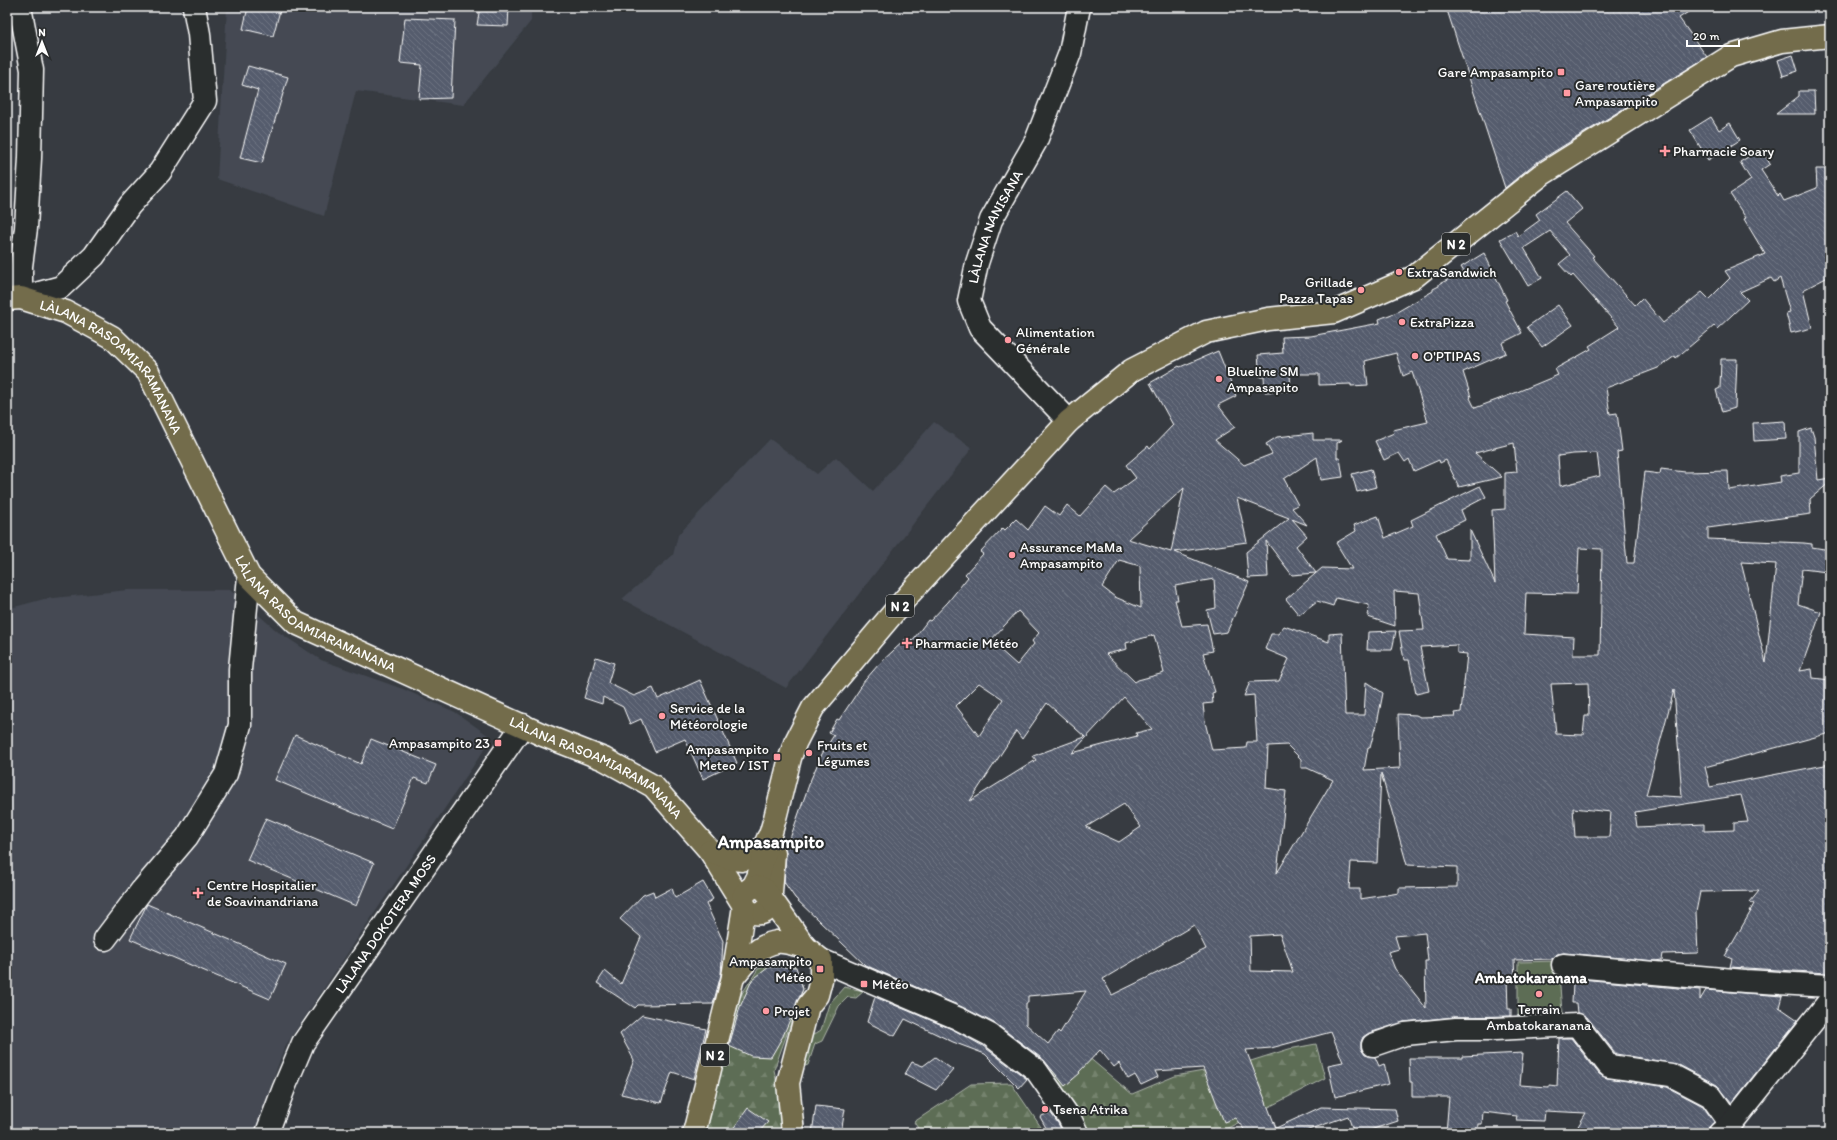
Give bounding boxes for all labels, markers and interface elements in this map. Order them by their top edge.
north arrow [22,22,62,62]
scale bar [1687,22,1739,48]
text: N [38,26,46,39]
text: 20 m [1693,29,1720,43]
place label: Gare Ampasampito [1438,64,1553,81]
marker: Gare Ampasampito [1556,67,1566,77]
place label: Gare routière Ampasampito [1575,77,1658,110]
marker: Gare routière Ampasampito [1562,88,1572,98]
place label: Pharmacie Soary [1673,143,1775,160]
marker: Pharmacie Soary [1660,146,1670,156]
street label: LÀLANA NANISANA [965,167,1027,285]
road number: N 2 [1442,233,1470,255]
place label: ExtraSandwich [1407,264,1497,281]
marker: ExtraSandwich [1394,267,1404,277]
place label: Grillade Pazza Tapas [1279,274,1353,307]
marker: Grillade Pazza Tapas [1356,285,1366,295]
street label: LÀLANA RASOAMIARAMANANA [37,296,185,437]
place label: ExtraPizza [1410,314,1475,331]
marker: ExtraPizza [1397,317,1407,327]
place label: Alimentation Générale [1016,324,1095,357]
marker: Alimentation Générale [1003,335,1013,345]
place label: O'PTIPAS [1423,348,1480,365]
marker: O'PTIPAS [1410,351,1420,361]
place label: Blueline SM Ampasapito [1227,363,1299,396]
marker: Blueline SM Ampasapito [1214,374,1224,384]
place label: Assurance MaMa Ampasampito [1020,539,1122,572]
marker: Assurance MaMa Ampasampito [1007,550,1017,560]
street label: LÀLANA RASOAMIARAMANANA [231,553,399,676]
road number: N 2 [886,595,914,617]
place label: Pharmacie Météo [915,635,1018,652]
marker: Pharmacie Météo [902,638,912,648]
place label: Service de la Météorologie [670,700,748,733]
marker: Service de la Météorologie [657,711,667,721]
street label: LÀLANA RASOAMIARAMANANA [507,713,686,822]
place label: Ampasampito 23 [389,735,490,752]
place label: Fruits et Légumes [817,737,870,770]
marker: Ampasampito 23 [493,738,503,748]
place label: Ampasampito Meteo / IST [686,741,769,774]
marker: Fruits et Légumes [804,748,814,758]
marker: Ampasampito Meteo / IST [772,752,782,762]
district label: Ampasampito [717,831,824,853]
street label: LÀLANA DOKOTERA MOSS [332,851,440,997]
place label: Centre Hospitalier de Soavinandriana [207,877,318,910]
marker: Centre Hospitalier de Soavinandriana [192,887,204,899]
place label: Ampasampito Météo [729,953,812,986]
marker: Ampasampito Météo [815,964,825,974]
district label: Ambatokaranana [1474,969,1587,987]
place label: Météo [872,976,909,993]
marker: Météo [859,979,869,989]
marker: Terrain Ambatokaranana [1534,989,1544,999]
place label: Terrain Ambatokaranana [1487,1001,1592,1034]
place label: Projet [774,1003,810,1020]
marker: Projet [761,1006,771,1016]
road number: N 2 [701,1044,729,1066]
place label: Tsena Atrika [1053,1101,1128,1118]
marker: Tsena Atrika [1040,1104,1050,1114]

